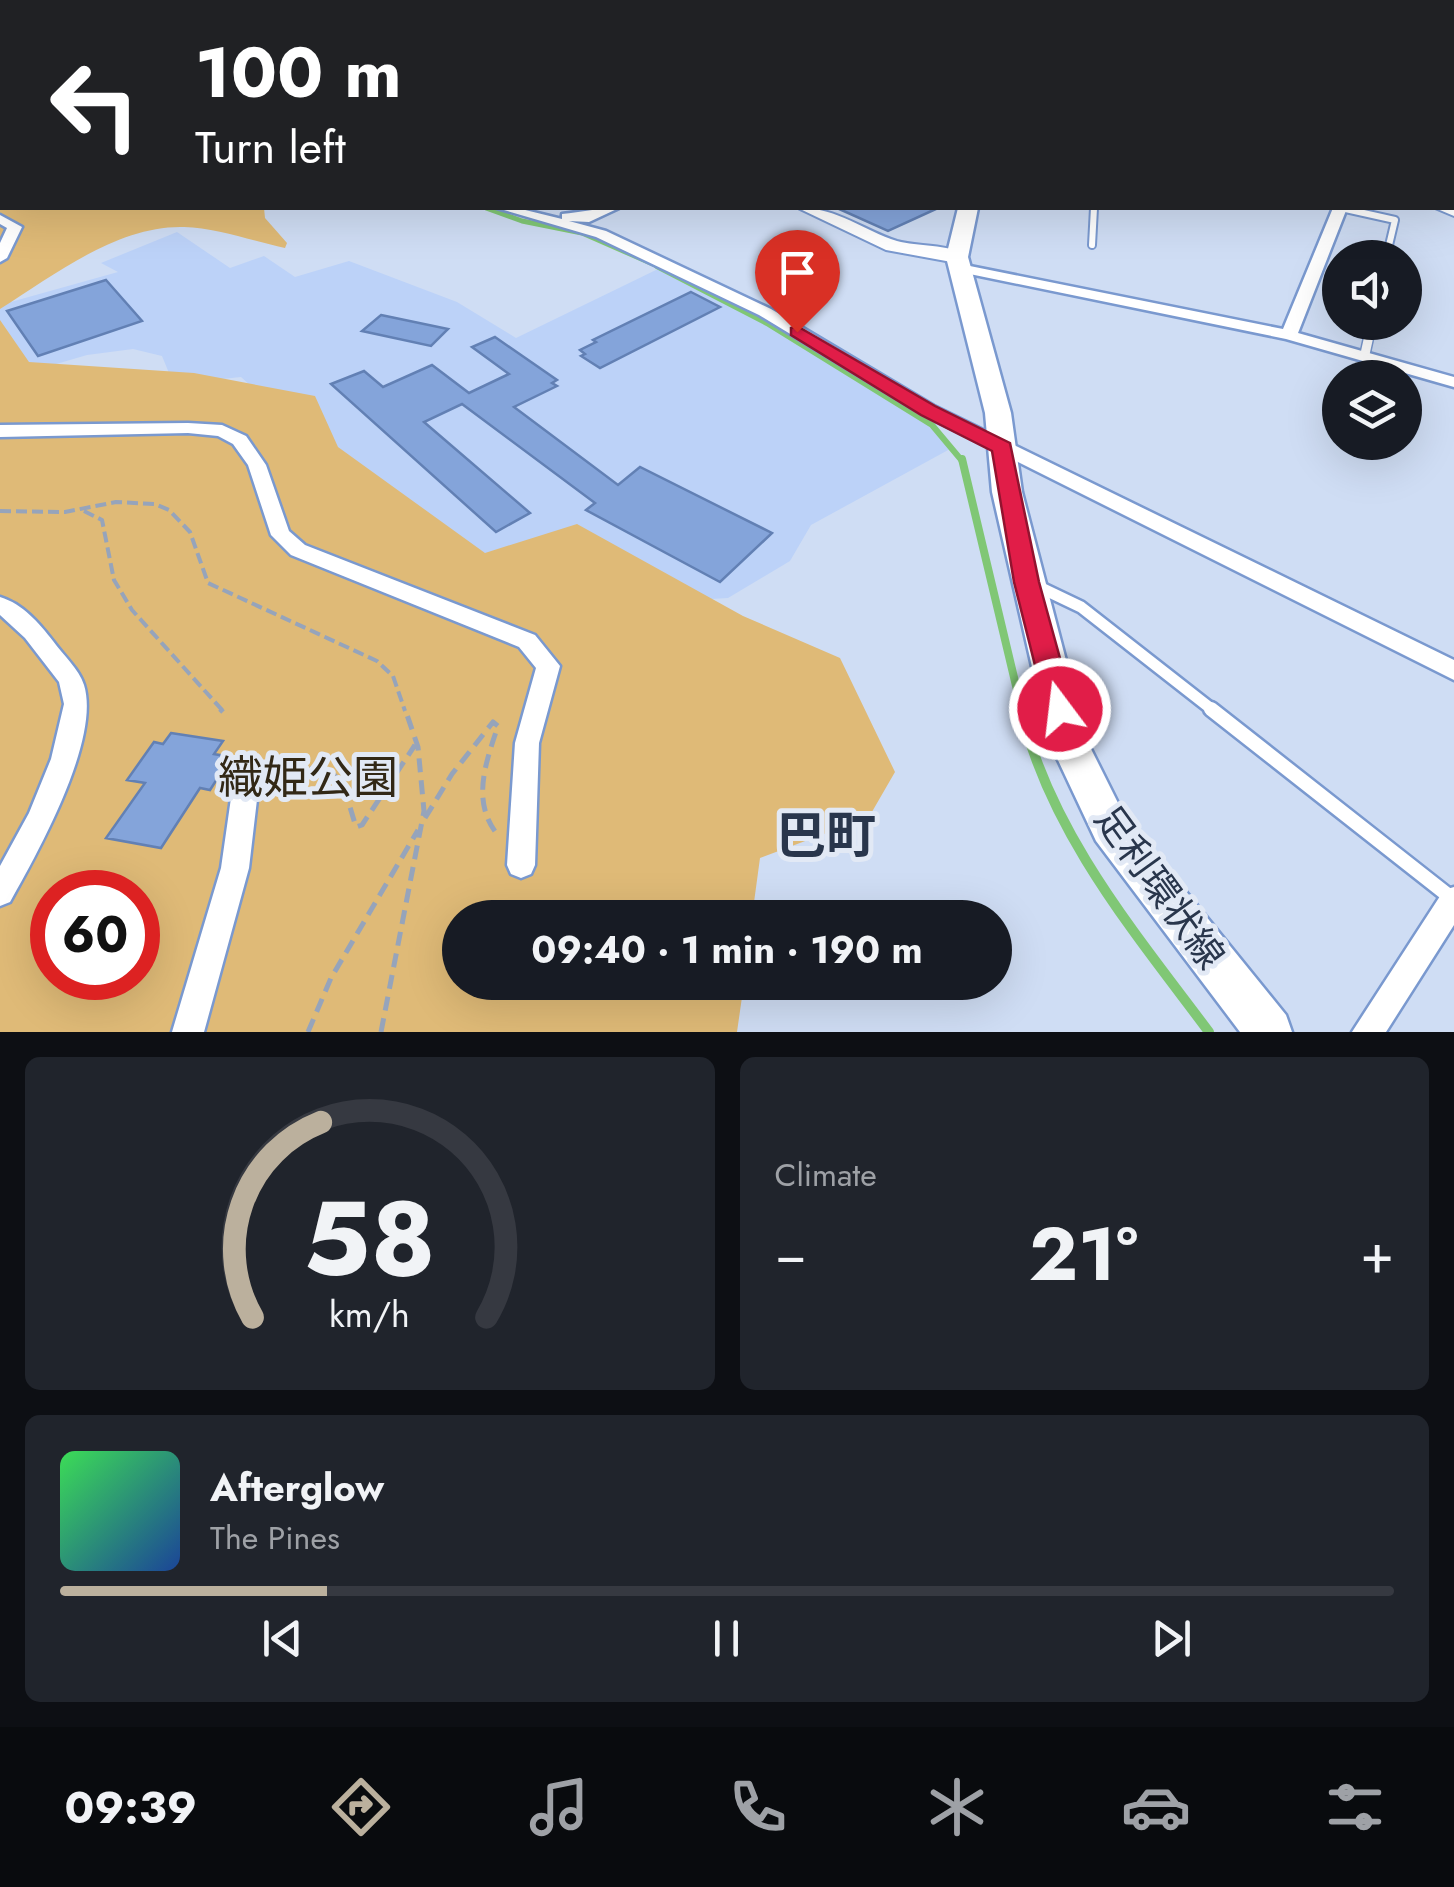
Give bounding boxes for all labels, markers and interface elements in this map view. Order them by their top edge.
text: 100 m [195,22,402,123]
icon: left [30,40,160,170]
text: Turn left [195,115,346,180]
pin [755,230,840,333]
map controls [1322,240,1422,460]
button: sound [1322,240,1422,340]
icon: arrive [770,245,825,300]
button: layers [1322,360,1422,460]
position arrow [1008,657,1112,761]
park label: 織姫公園 [218,745,398,810]
street label: 足利環状線 [1082,794,1238,980]
district label: 巴町 [776,799,876,872]
speed limit sign: 60 [30,870,160,1000]
text: 09:40 · 1 min · 190 m [531,922,923,977]
text: Climate [775,1152,877,1198]
text: 58 [304,1164,436,1314]
text: 21° [1029,1200,1138,1308]
text: − [775,1214,807,1294]
text: + [1360,1214,1394,1294]
text: km/h [329,1289,410,1340]
text: Afterglow [210,1460,384,1515]
text: The Pines [210,1515,340,1561]
icon: previous [255,1611,310,1666]
icon: pause [699,1611,754,1666]
icon: next [1144,1611,1199,1666]
icon: directions [326,1772,396,1842]
icon: music [524,1772,594,1842]
icon: phone [723,1772,793,1842]
icon: climate [922,1772,992,1842]
icon: car [1121,1772,1191,1842]
icon: filters [1320,1772,1390,1842]
text: 09:39 [64,1775,197,1840]

